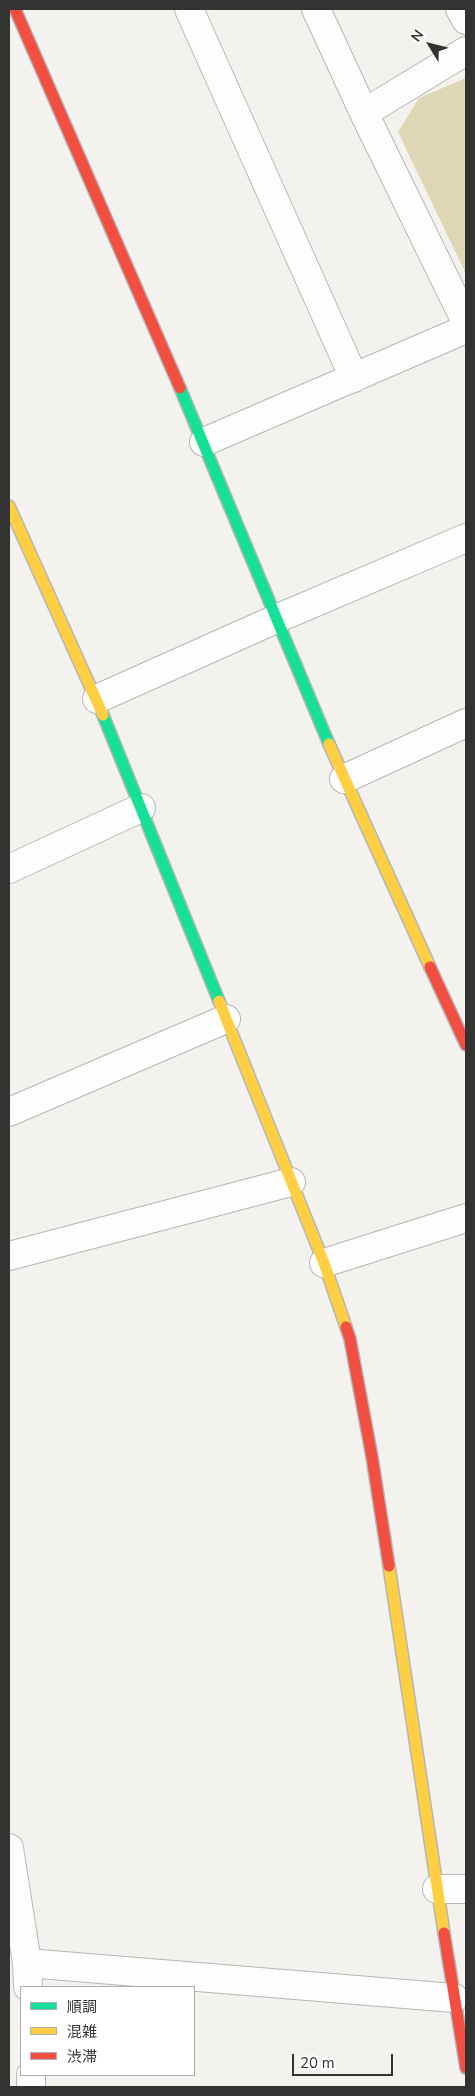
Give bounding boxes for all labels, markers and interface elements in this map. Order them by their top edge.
north arrow [405,20,455,70]
text: N [407,26,428,46]
legend [20,1986,195,2076]
text: 順調 [67,1997,97,2017]
text: 混雑 [67,2022,97,2042]
scale bar [295,2044,396,2076]
text: 渋滞 [67,2047,97,2067]
text: 20 m [300,2053,335,2073]

